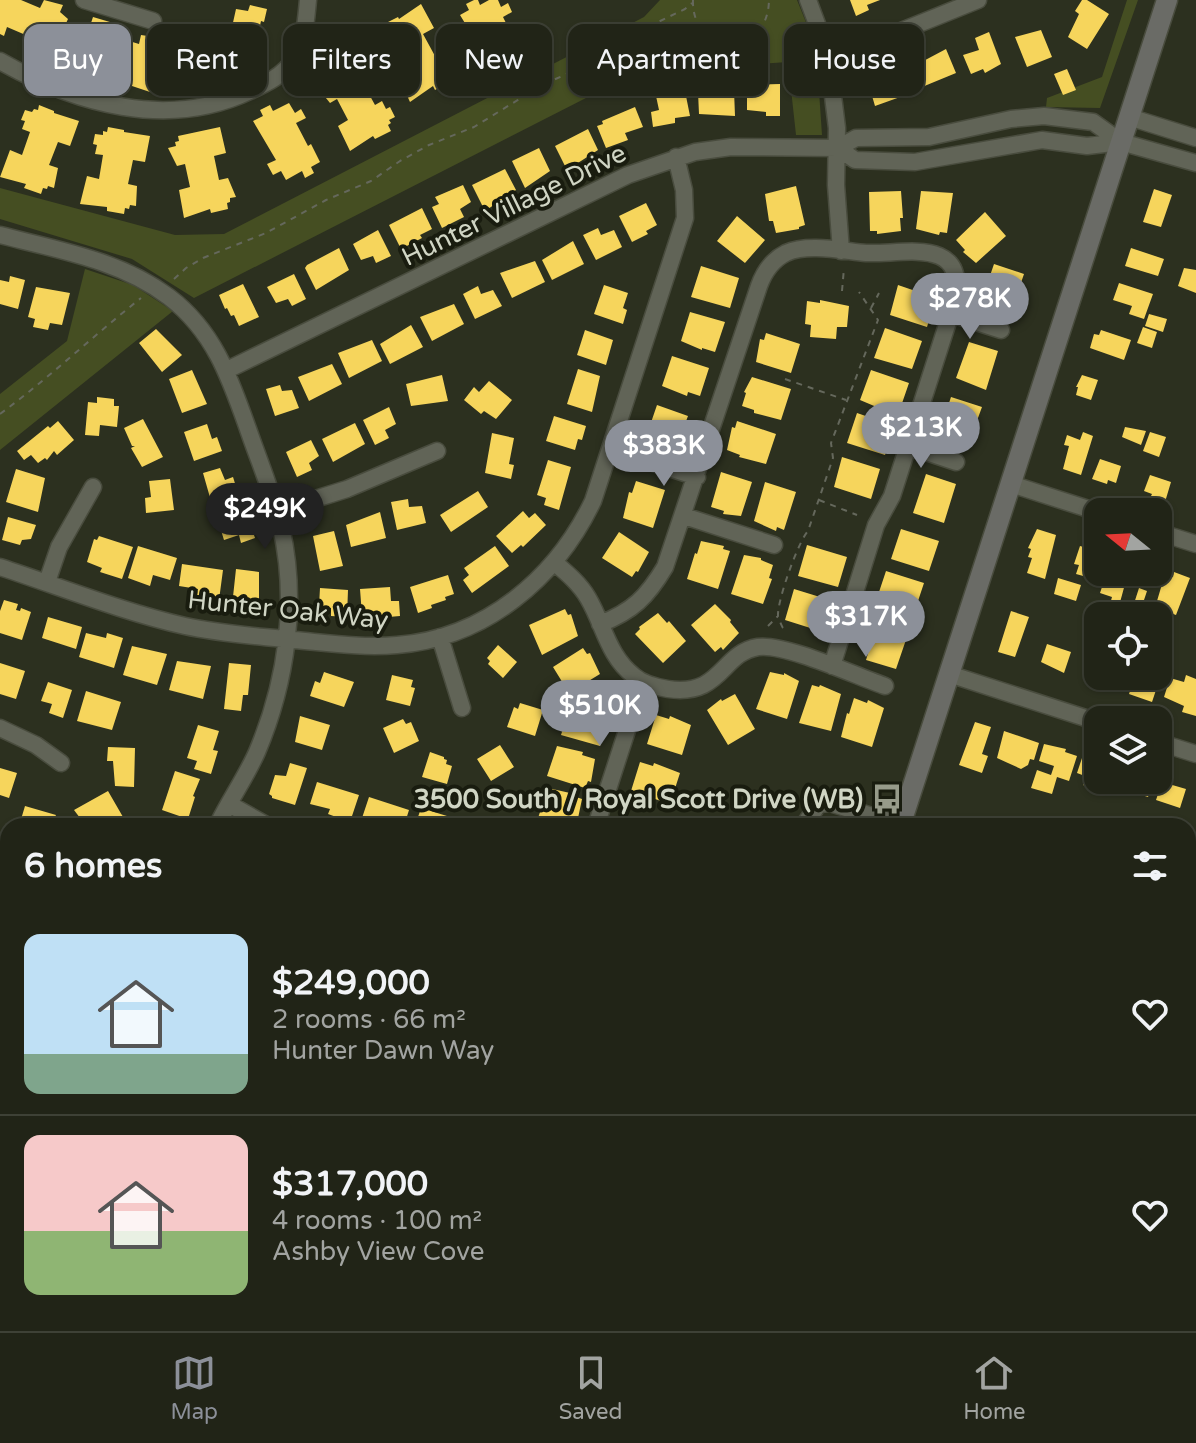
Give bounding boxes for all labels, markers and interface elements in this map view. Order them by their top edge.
chip: Buy [24,24,131,96]
chip: Rent [147,24,267,96]
chip: Filters [283,24,420,96]
chip: New [436,24,552,96]
chip: Apartment [568,24,768,96]
chip: House [784,24,924,96]
street label: Hunter Village Drive [397,137,631,273]
pin: $278K [914,273,1026,341]
text: $278K [929,283,1011,314]
pin: $213K [865,402,977,470]
text: $213K [880,412,962,443]
pin: $383K [608,420,720,488]
text: $383K [623,430,705,461]
pin: $249K [209,483,321,551]
text: $249K [224,493,306,524]
north arrow [1084,498,1172,586]
map controls [1084,498,1172,794]
street label: Hunter Oak Way [186,584,390,636]
pin: $317K [810,591,922,659]
text: $317K [825,601,907,632]
button: locate [1084,602,1172,690]
pin: $510K [544,680,656,748]
text: $510K [559,690,641,721]
button: layers [1084,706,1172,794]
bus stop icon: 3500 South / Royal Scott Drive (WB) [870,782,904,816]
place label: 3500 South / Royal Scott Drive (WB) [414,784,863,815]
icon: filters [1128,844,1172,888]
text: 6 homes [24,846,162,887]
text: $249,000 [272,963,430,1004]
icon: home [88,966,184,1062]
icon: heart [1128,992,1172,1036]
text: 2 rooms · 66 m² [272,1004,466,1035]
text: Hunter Dawn Way [272,1035,494,1066]
text: $317,000 [272,1164,428,1205]
icon: home [88,1167,184,1263]
icon: heart [1128,1193,1172,1237]
text: 4 rooms · 100 m² [272,1205,482,1236]
text: Ashby View Cove [272,1236,484,1267]
tab: Map [170,1351,218,1425]
tab: Saved [559,1351,622,1425]
tab: Home [963,1351,1026,1425]

